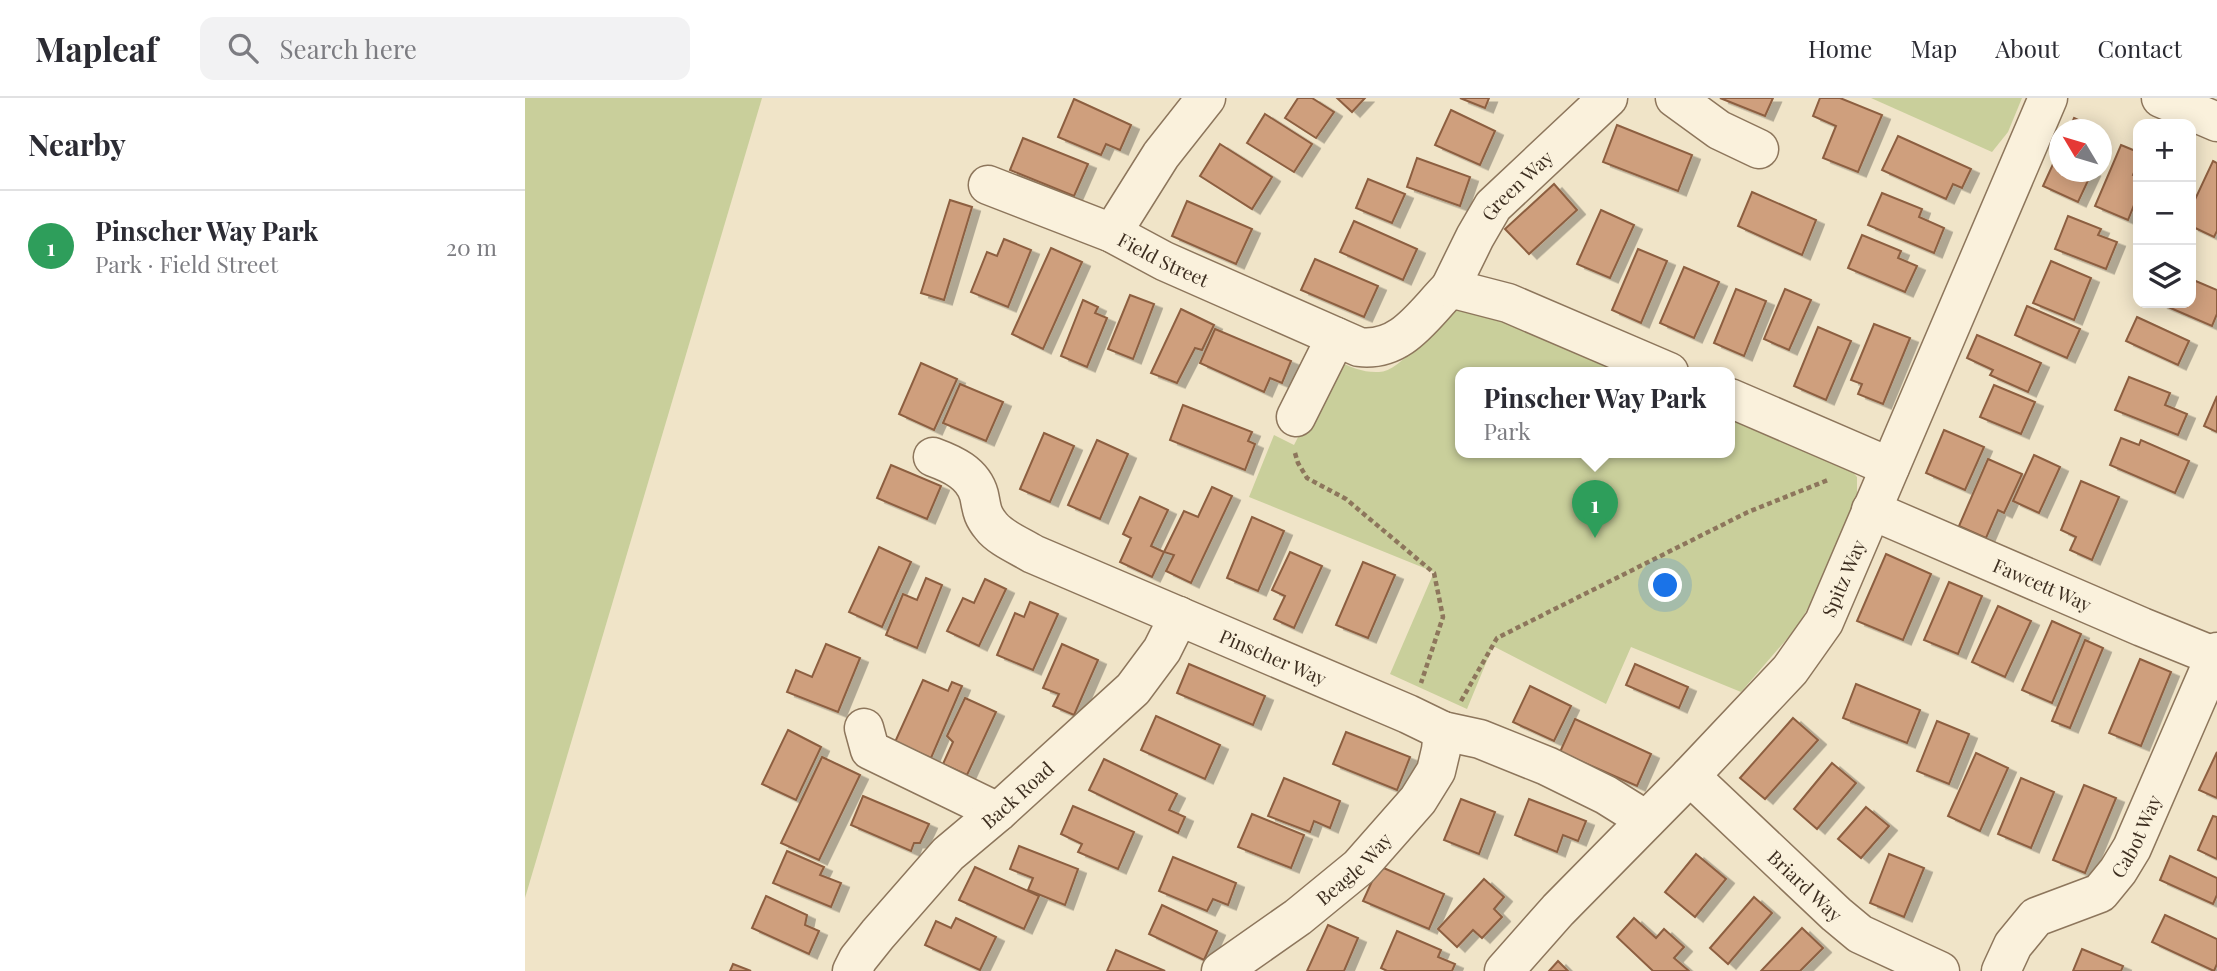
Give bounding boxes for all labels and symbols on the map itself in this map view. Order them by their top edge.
north arrow [2049,119,2112,182]
street label: Green Way [1475,144,1558,225]
street label: Field Street [1114,226,1213,292]
pin: 1 [1572,480,1618,538]
street label: Spitz Way [1815,535,1871,621]
street label: Fawcett Way [1989,551,2096,617]
your location [1648,568,1682,602]
street label: Pinscher Way [1216,622,1331,691]
street label: Back Road [976,755,1059,834]
street label: Cabot Way [2104,790,2167,882]
street label: Beagle Way [1310,826,1397,910]
street label: Briard Way [1763,844,1848,927]

